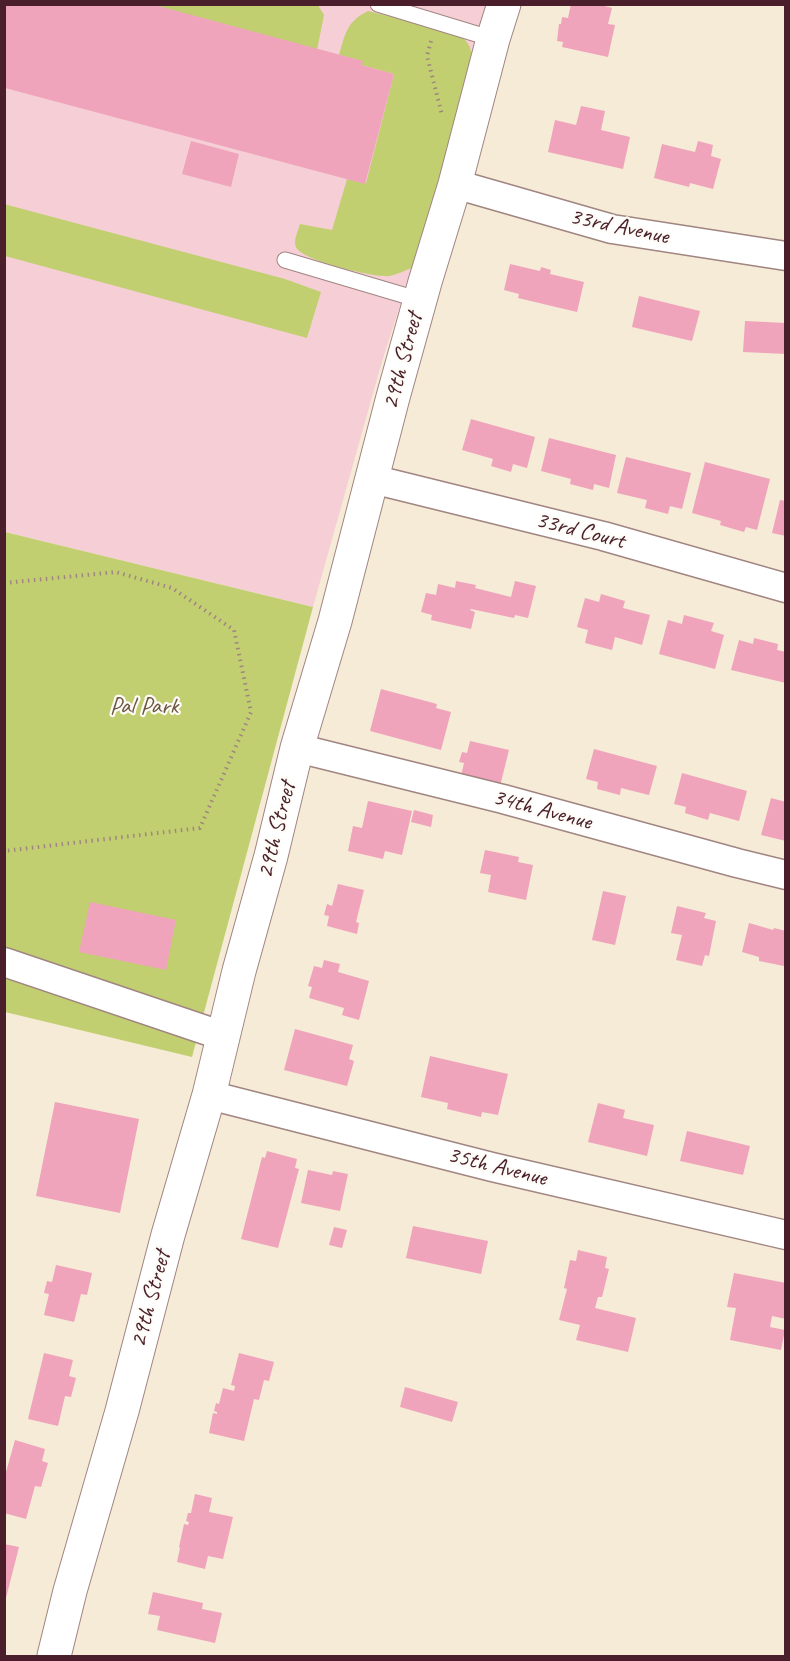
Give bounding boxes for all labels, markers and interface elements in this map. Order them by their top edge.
street label: 33rd Avenue [567,202,671,252]
street label: 29th Street [376,310,430,412]
street label: 33rd Court [532,506,628,556]
park label: Pal Park [110,693,178,721]
street label: 29th Street [251,779,303,881]
street label: 34th Avenue [489,783,595,837]
street label: 35th Avenue [444,1141,550,1193]
street label: 29th Street [124,1248,178,1350]

